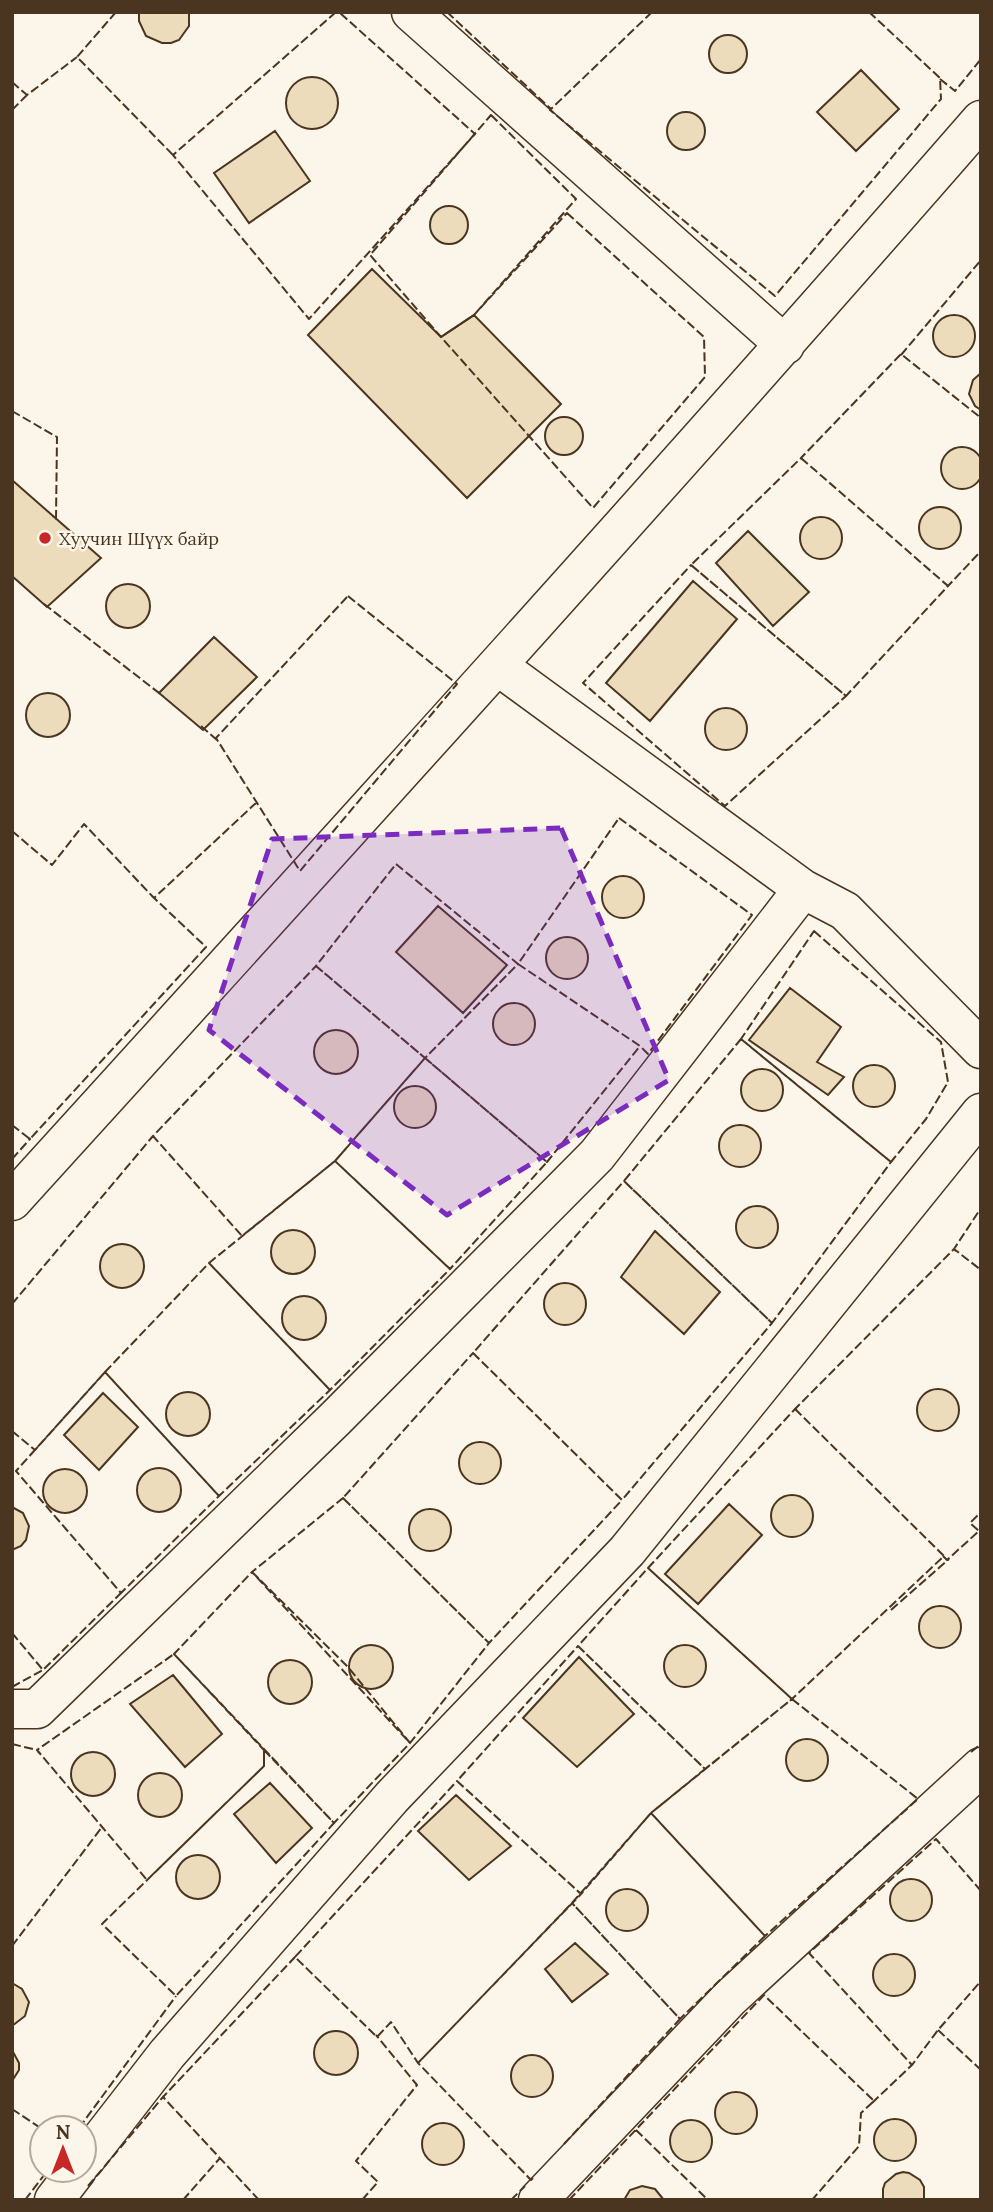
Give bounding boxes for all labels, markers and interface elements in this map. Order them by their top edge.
place label: Хуучин Шүүх байр [59,527,219,550]
marker: Хуучин Шүүх байр [37,530,53,546]
north arrow [28,2114,98,2184]
text: N [56,2120,71,2144]

